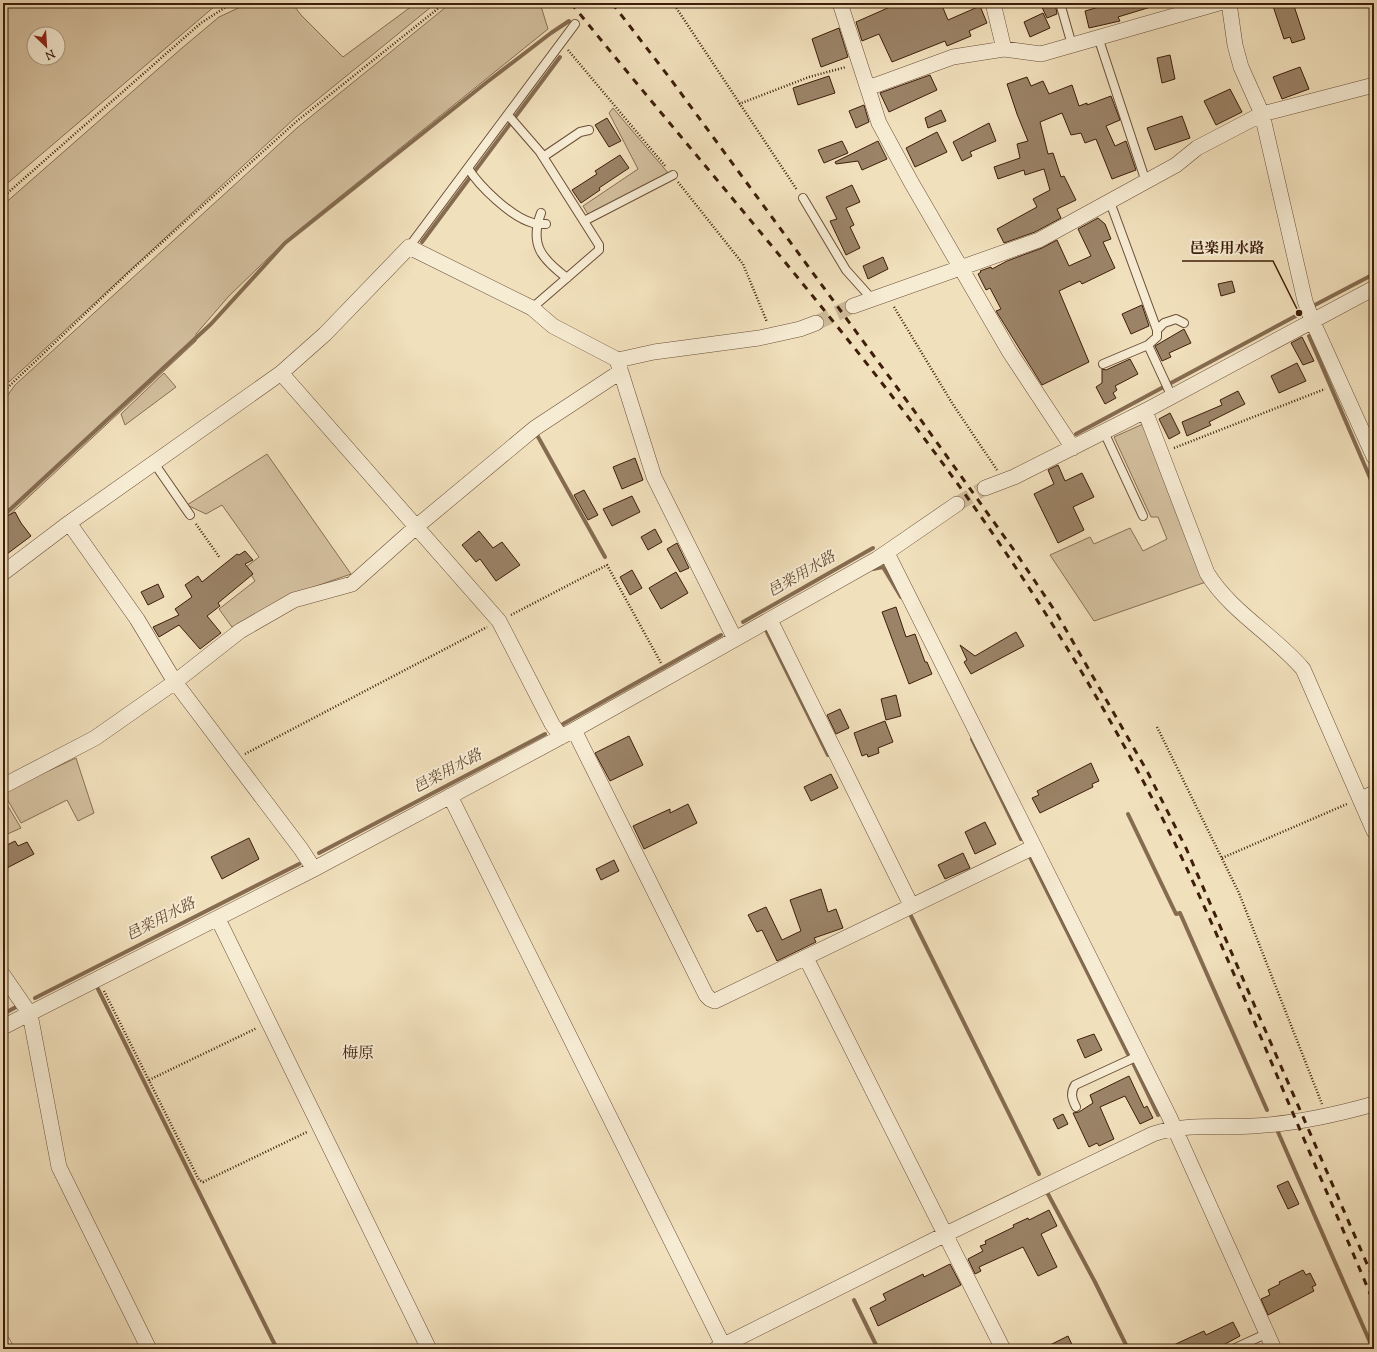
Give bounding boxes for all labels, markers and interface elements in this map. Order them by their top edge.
north arrow [26,26,66,66]
text: N [42,45,58,63]
callout: 邑楽用水路 [1182,234,1273,261]
text: 邑楽用水路 [1189,239,1265,260]
water label: 邑楽用水路 [764,547,841,603]
water label: 邑楽用水路 [410,745,487,799]
water label: 邑楽用水路 [123,893,200,946]
district label: 梅原 [342,1043,374,1066]

